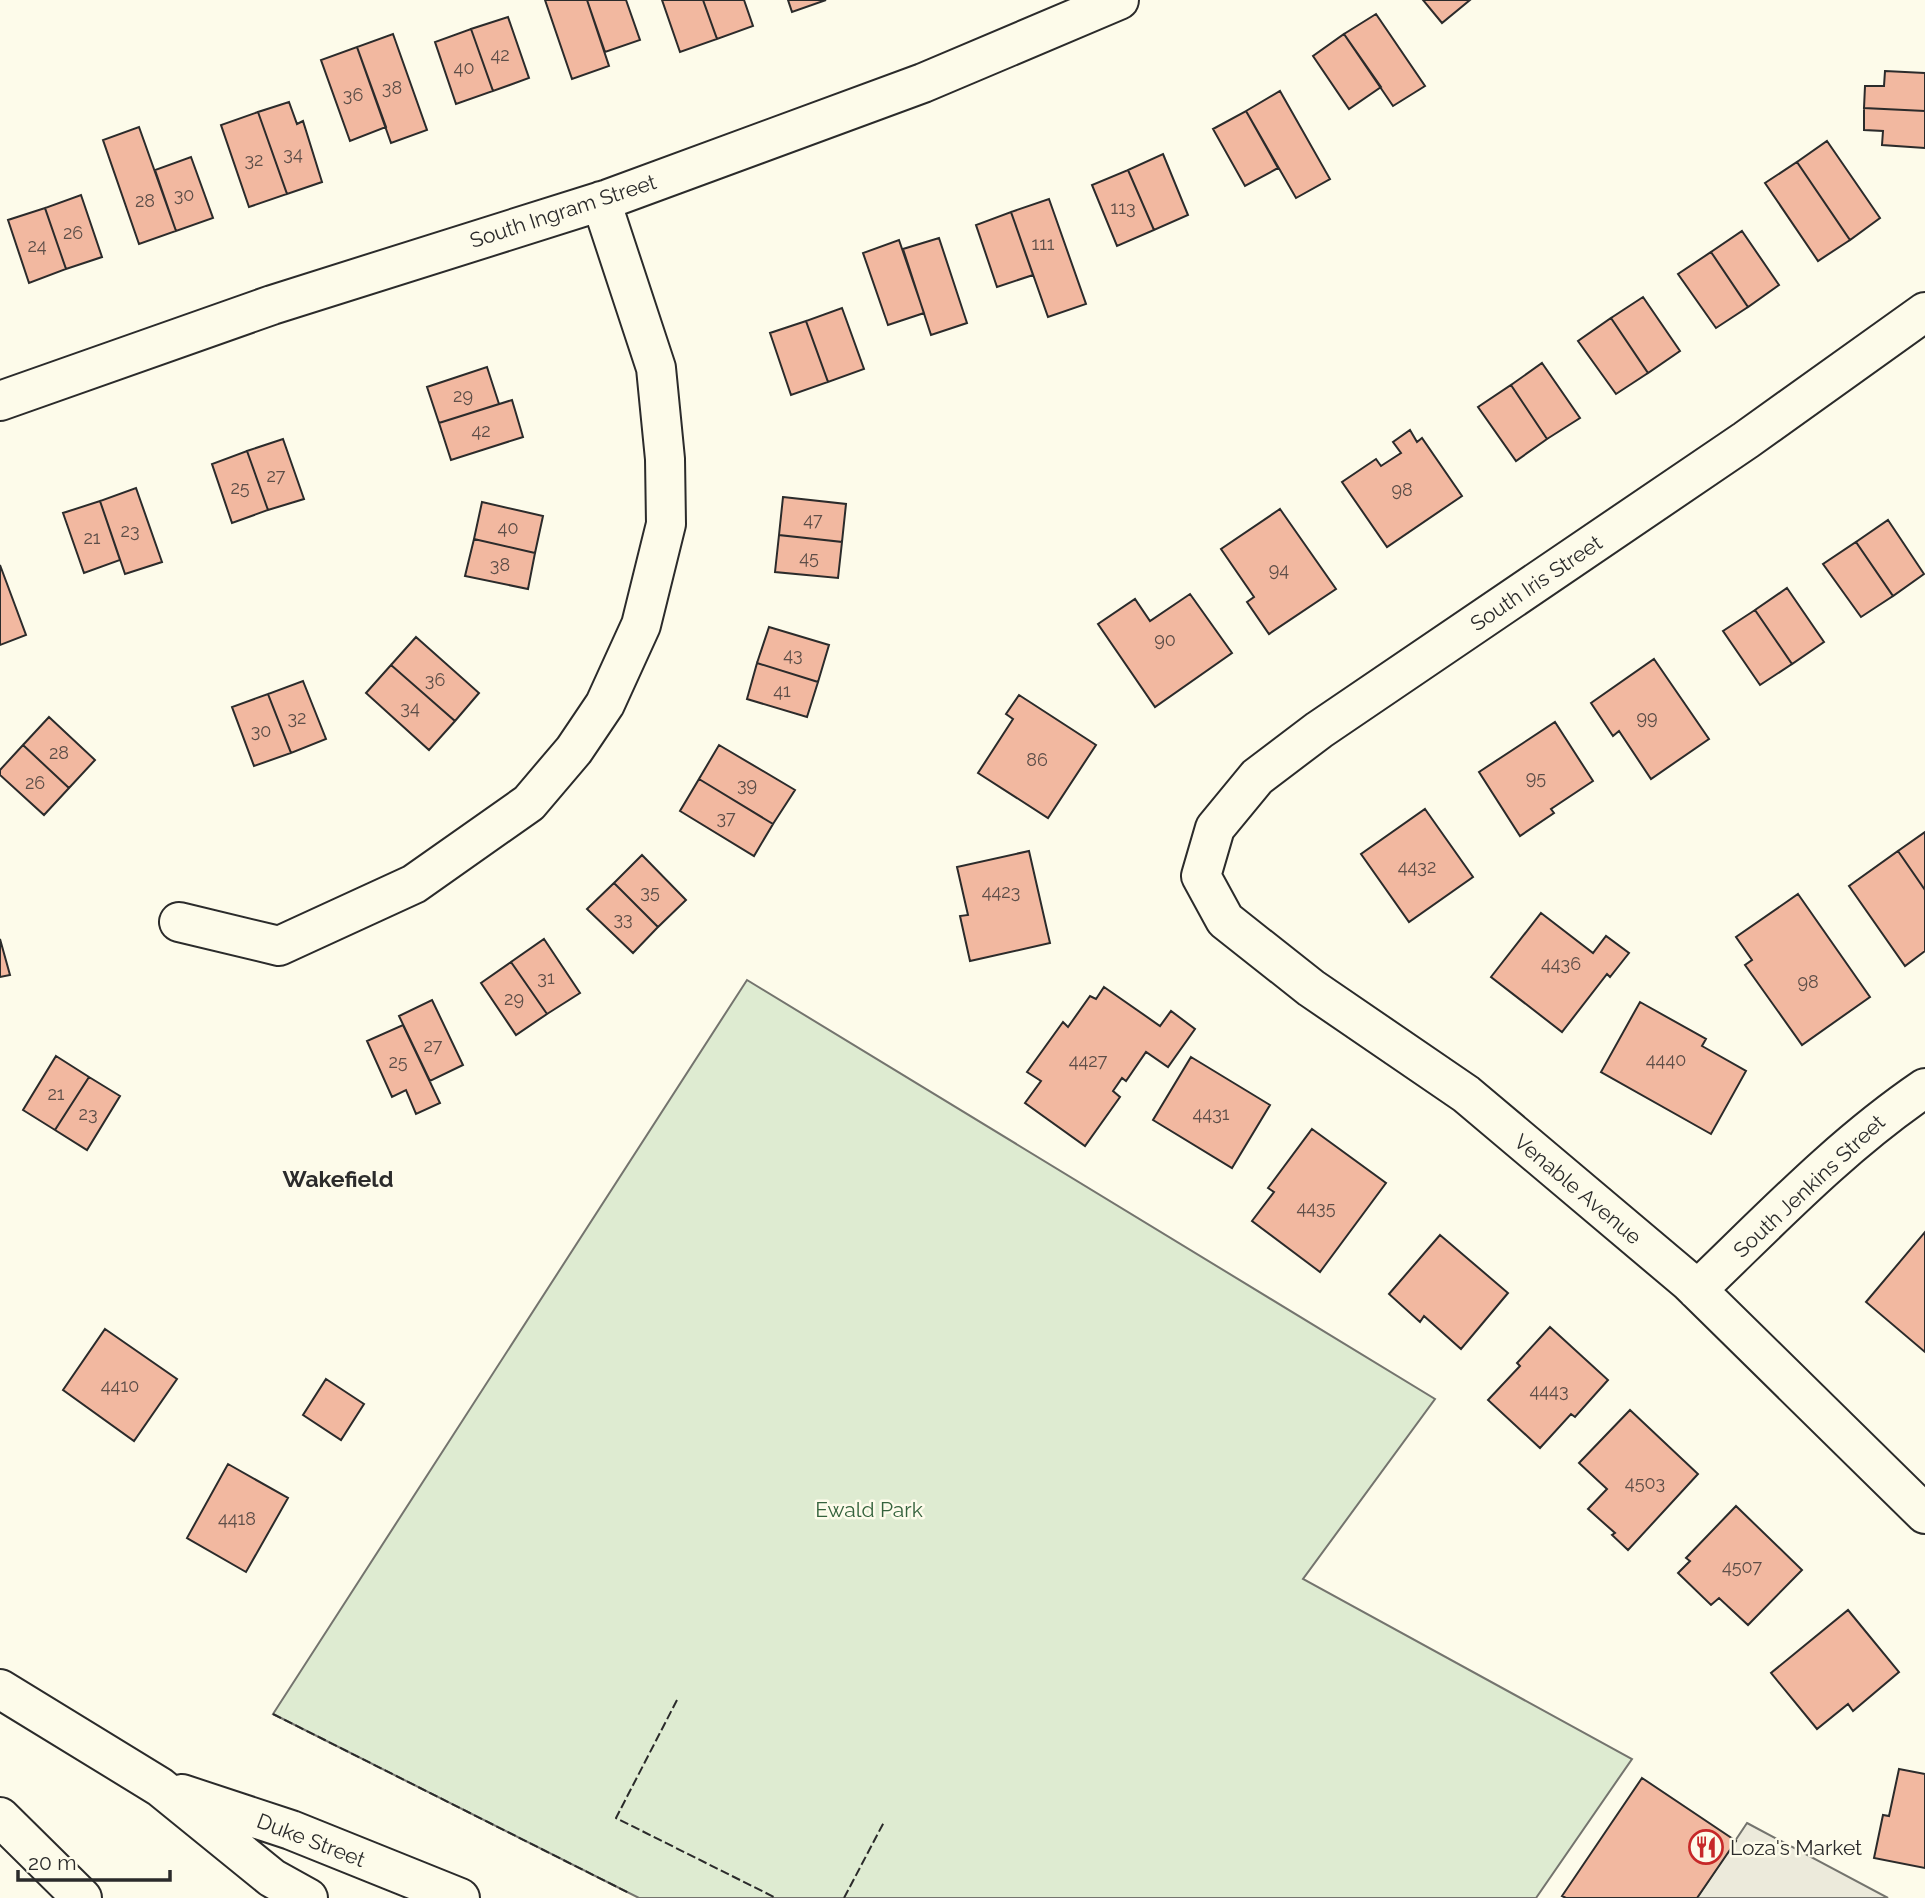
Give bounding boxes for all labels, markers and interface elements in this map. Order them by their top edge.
house number: 42 [490,44,510,65]
house number: 40 [454,57,474,78]
house number: 38 [382,77,402,98]
house number: 36 [343,84,363,105]
house number: 34 [283,143,303,164]
house number: 32 [245,149,264,170]
street label: South Ingram Street [467,169,659,253]
house number: 30 [174,184,194,205]
house number: 28 [135,190,155,211]
house number: 113 [1110,197,1136,218]
house number: 26 [63,222,83,243]
house number: 111 [1031,233,1055,254]
house number: 24 [27,235,47,256]
house number: 29 [453,385,473,406]
house number: 42 [471,420,491,441]
house number: 27 [266,465,286,486]
house number: 25 [230,477,250,498]
house number: 98 [1391,479,1413,500]
house number: 47 [803,509,823,530]
house number: 40 [498,517,518,538]
house number: 23 [121,520,140,541]
house number: 21 [83,527,101,548]
street label: South Iris Street [1465,530,1607,636]
house number: 45 [799,547,819,568]
house number: 38 [490,554,510,575]
house number: 94 [1269,559,1289,580]
house number: 90 [1154,629,1176,650]
house number: 43 [783,644,803,665]
house number: 36 [425,669,445,690]
house number: 41 [773,680,791,701]
house number: 34 [400,697,420,718]
house number: 32 [288,707,307,728]
house number: 99 [1636,707,1658,728]
house number: 30 [251,720,271,741]
house number: 28 [49,742,69,763]
house number: 86 [1026,749,1048,770]
house number: 95 [1526,767,1546,788]
house number: 26 [25,772,45,793]
house number: 39 [737,774,757,795]
house number: 37 [716,807,736,828]
house number: 4432 [1398,856,1436,877]
house number: 35 [640,881,660,902]
house number: 4423 [982,881,1020,902]
house number: 33 [613,908,633,929]
house number: 4436 [1541,953,1581,974]
house number: 31 [537,967,555,988]
house number: 98 [1797,971,1819,992]
house number: 29 [504,988,524,1009]
house number: 27 [423,1035,443,1056]
house number: 4440 [1646,1049,1686,1070]
house number: 4427 [1069,1050,1108,1071]
house number: 25 [388,1051,408,1072]
house number: 21 [47,1083,65,1104]
house number: 23 [79,1103,98,1124]
house number: 4431 [1193,1103,1230,1124]
street label: South Jenkins Street [1728,1109,1890,1263]
street label: Venable Avenue [1509,1129,1647,1249]
district label: Wakefield [283,1165,393,1192]
house number: 4435 [1296,1197,1336,1218]
house number: 4410 [101,1375,139,1396]
house number: 4443 [1529,1380,1569,1401]
house number: 4503 [1625,1472,1665,1493]
park label: Ewald Park [815,1497,923,1522]
house number: 4418 [218,1508,256,1529]
house number: 4507 [1722,1556,1762,1577]
street label: Duke Street [253,1808,369,1872]
restaurant icon: Loza's Market [1687,1828,1725,1866]
place label: Loza's Market [1730,1835,1862,1860]
scale bar [18,1839,170,1883]
text: 20 m [28,1850,76,1875]

